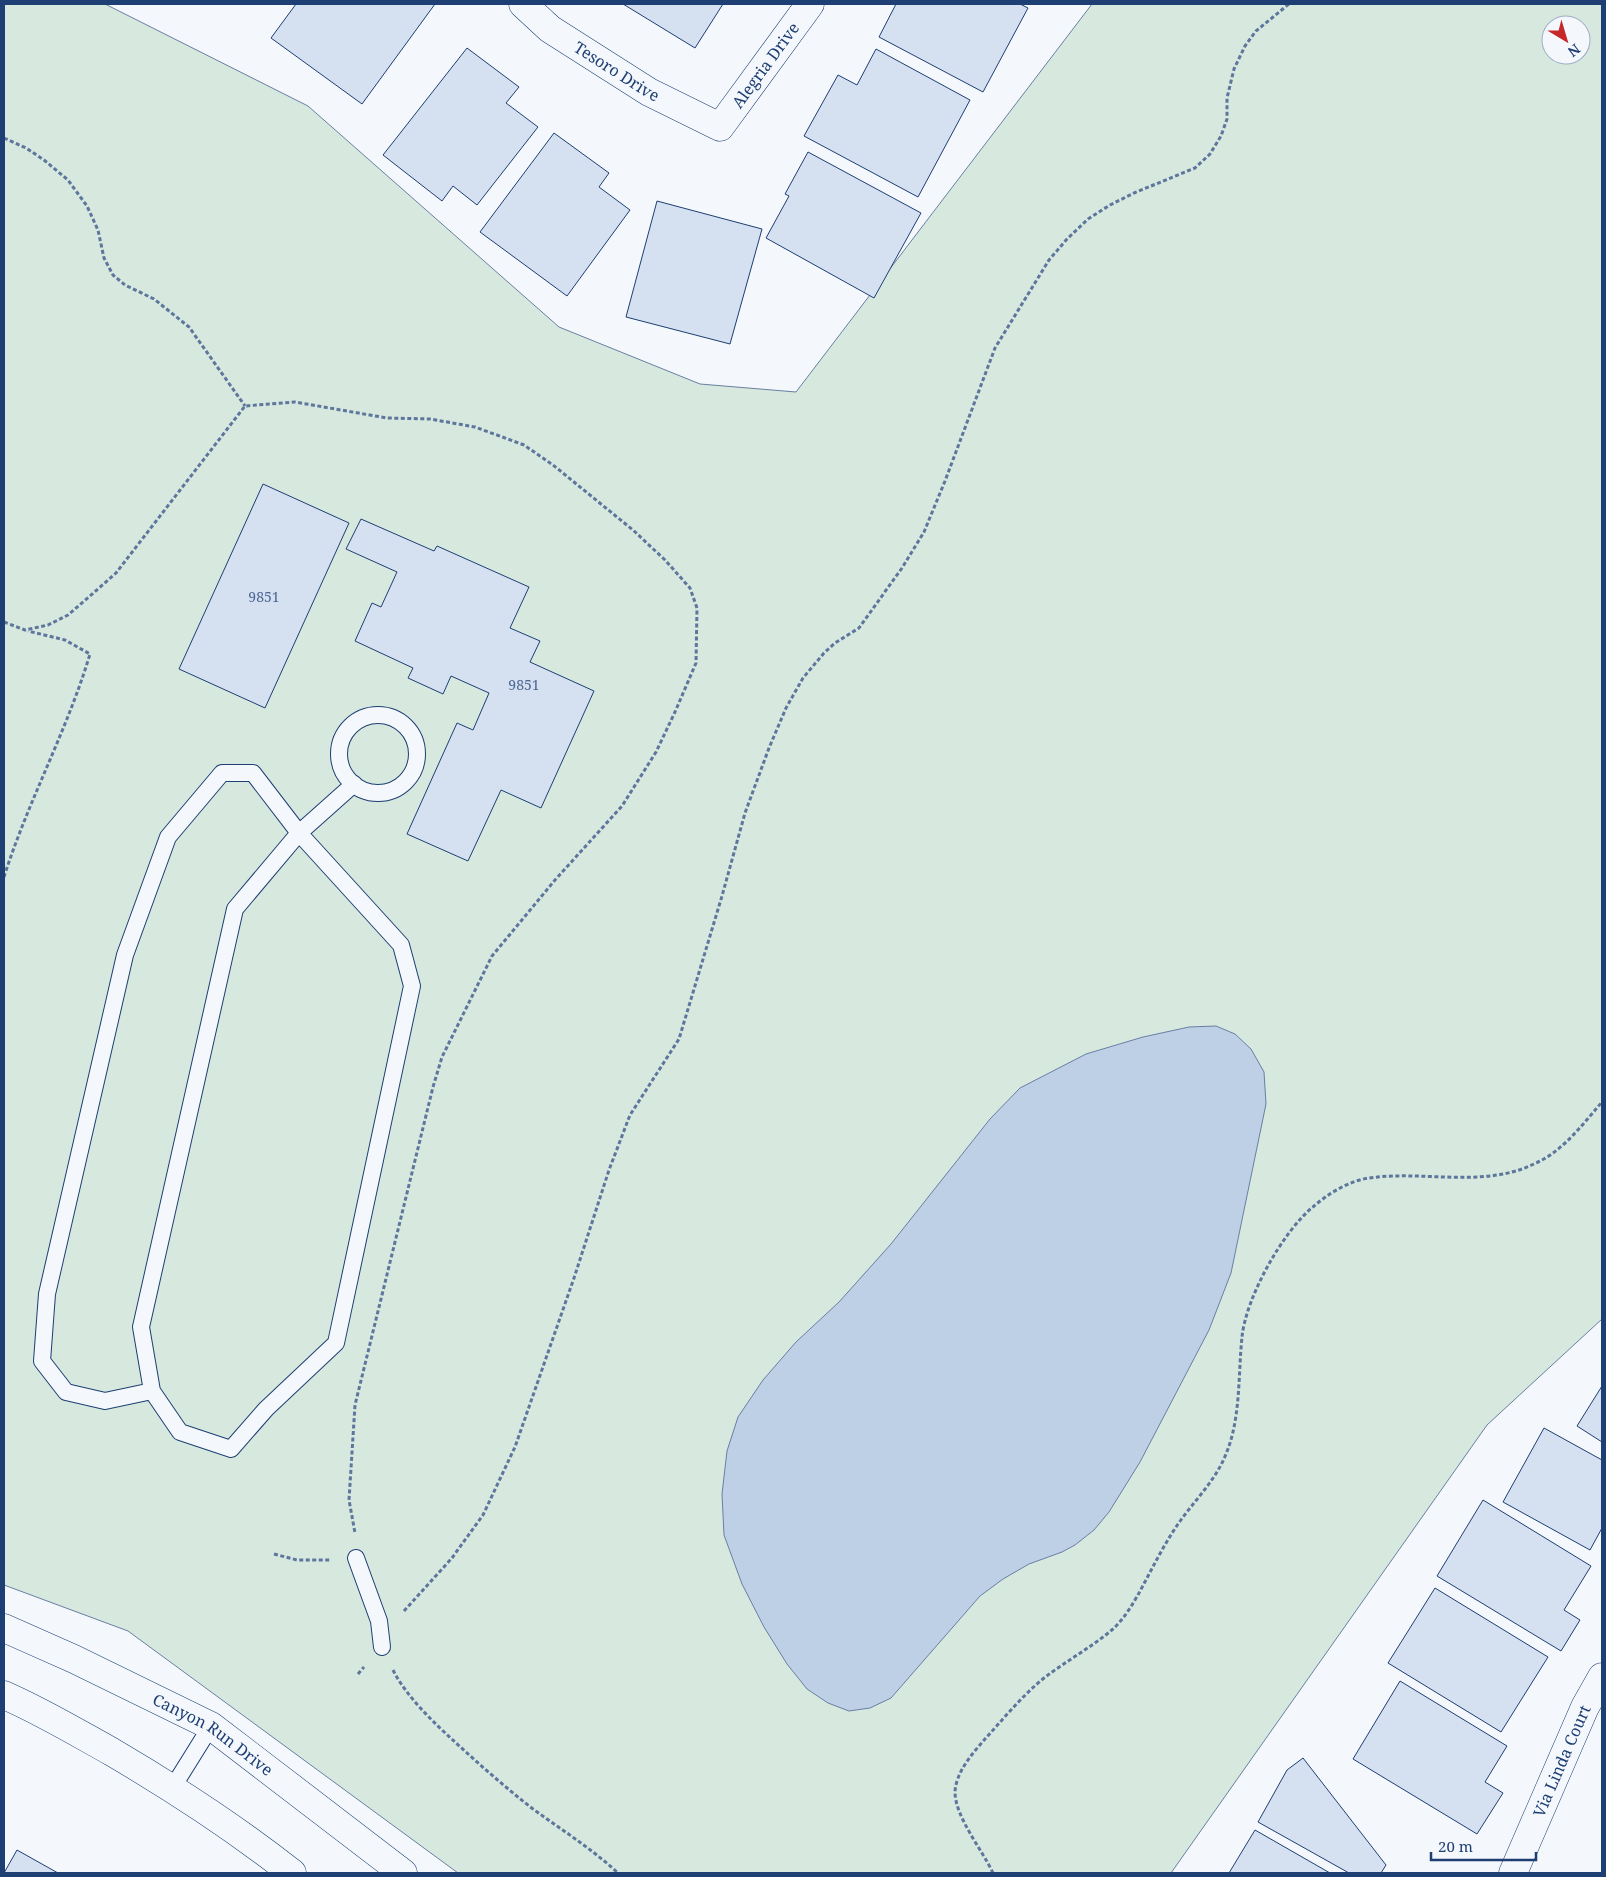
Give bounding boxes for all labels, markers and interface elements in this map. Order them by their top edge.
north arrow [1541,15,1591,65]
street label: Alegria Drive [726,18,804,113]
street label: Tesoro Drive [570,36,663,106]
text: N [1564,40,1585,62]
house number: 9851 [248,587,280,606]
house number: 9851 [508,675,540,694]
street label: Canyon Run Drive [149,1688,278,1781]
street label: Via Linda Court [1528,1701,1596,1820]
scale bar [1431,1830,1536,1862]
text: 20 m [1438,1836,1473,1856]

